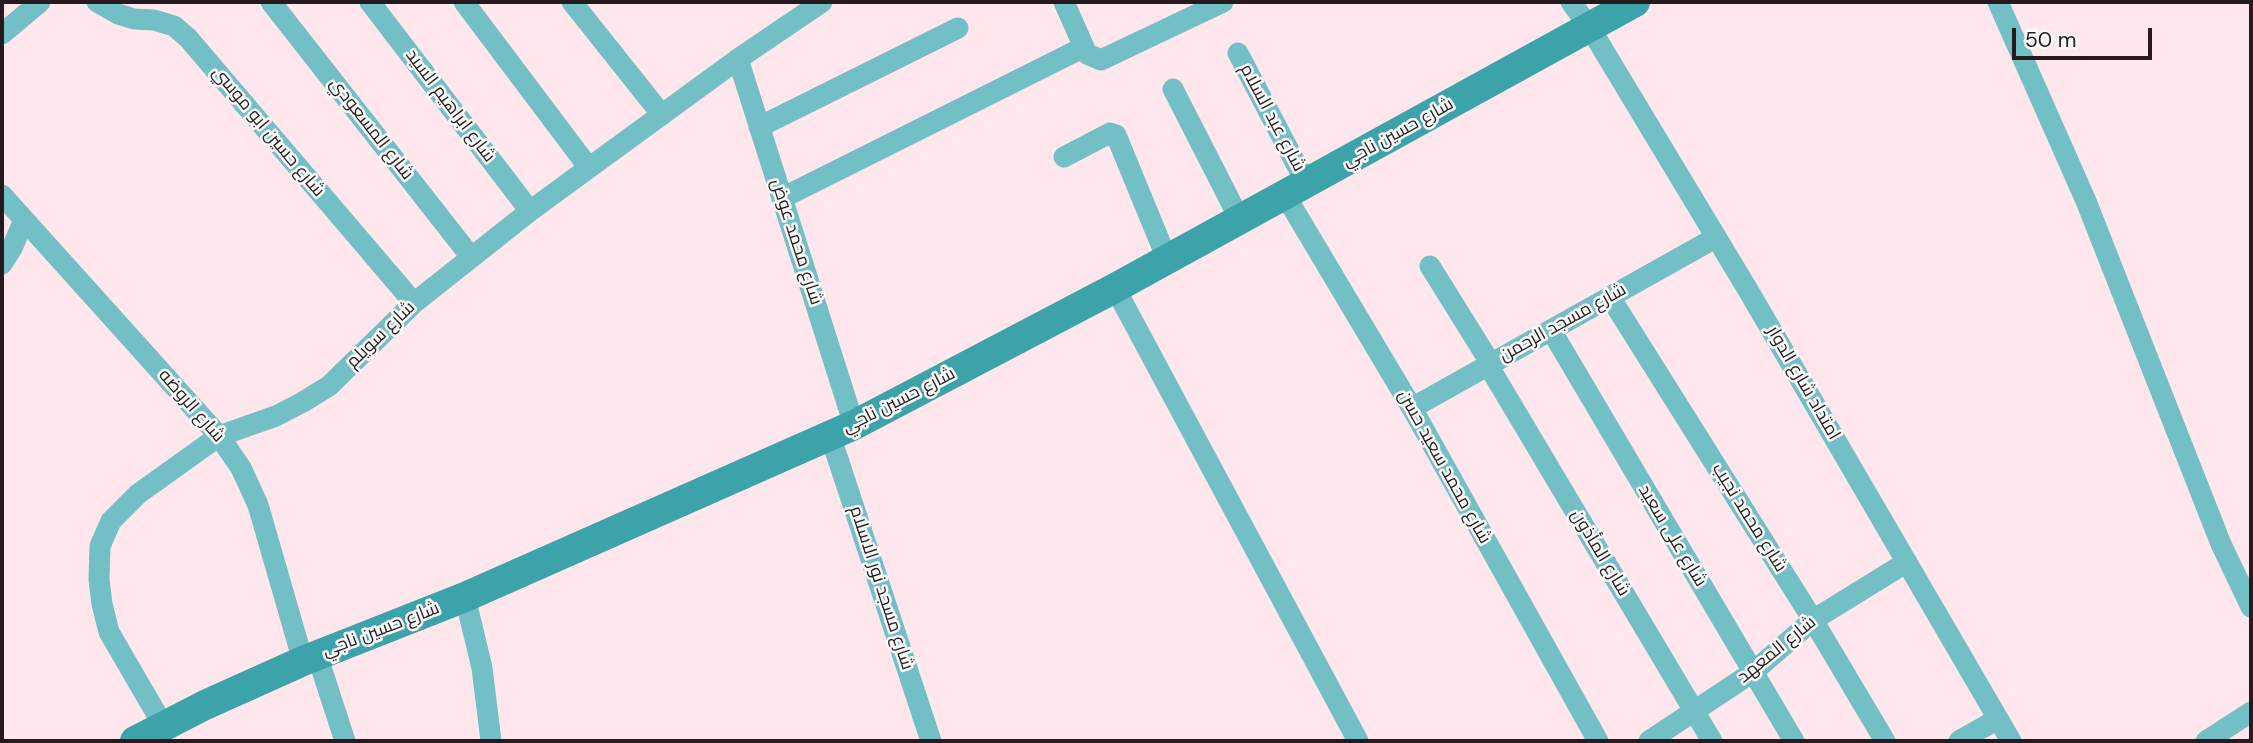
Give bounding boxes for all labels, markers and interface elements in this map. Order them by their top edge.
scale bar [2015,14,2155,58]
text: 50 m [2025,26,2076,54]
street label: شارع ابراهيم السيد [400,45,500,167]
street label: شارع عبد السلام [1235,61,1309,175]
street label: شارع حسين ابو موسي [207,62,329,202]
street label: شارع المسعودي [324,74,418,184]
street label: شارع حسين ناجي [1339,94,1457,172]
street label: شارع محمد عوض [765,176,827,308]
street label: شارع مسجد الرحمن [1496,279,1630,367]
street label: شارع سويلم [342,297,420,373]
street label: امتداد شارع الدوار [1762,322,1844,444]
street label: شارع حسين ناجي [839,363,959,439]
street label: شارع الروضه [153,365,229,447]
street label: شارع محمد سعيد حسن [1393,386,1495,548]
street label: شارع محمد نجيب [1707,460,1791,576]
street label: شارع على سعيد [1633,481,1711,591]
street label: شارع مسجد نور الاسلام [844,503,918,673]
street label: شارع المأذون [1566,506,1634,600]
street label: شارع حسين ناجي [319,598,443,662]
street label: شارع المعهد [1733,612,1821,688]

